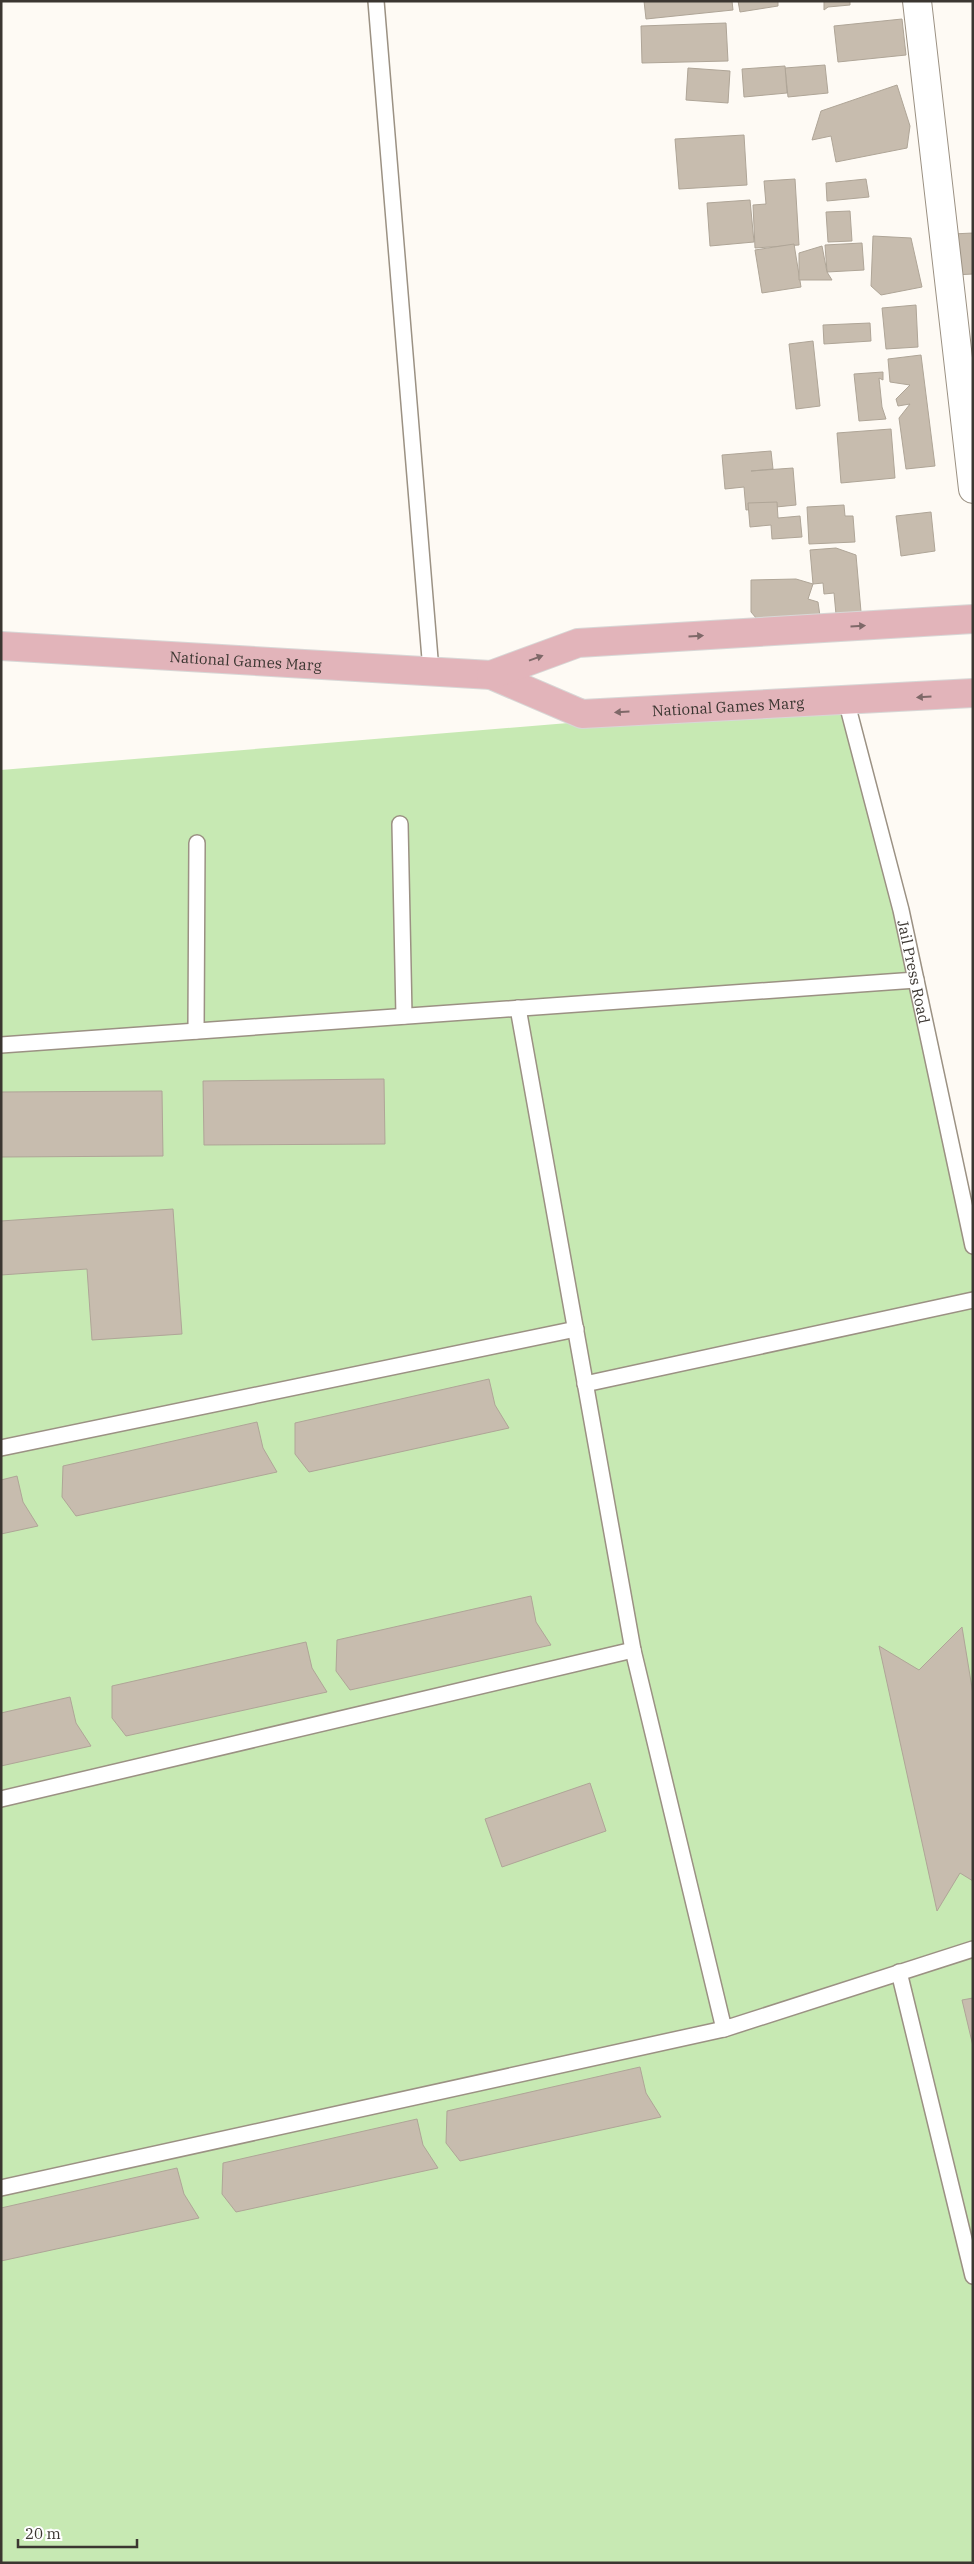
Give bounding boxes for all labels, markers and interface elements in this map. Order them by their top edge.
one-way arrow [850,621,866,629]
one-way arrow [688,631,704,639]
street label: National Games Marg [169,646,322,674]
one-way arrow [529,654,544,661]
street label: National Games Marg [651,693,805,720]
one-way arrow [916,693,932,701]
one-way arrow [614,709,630,717]
street label: Jail Press Road [894,918,935,1025]
scale bar [18,2516,136,2548]
text: 20 m [25,2524,61,2543]

